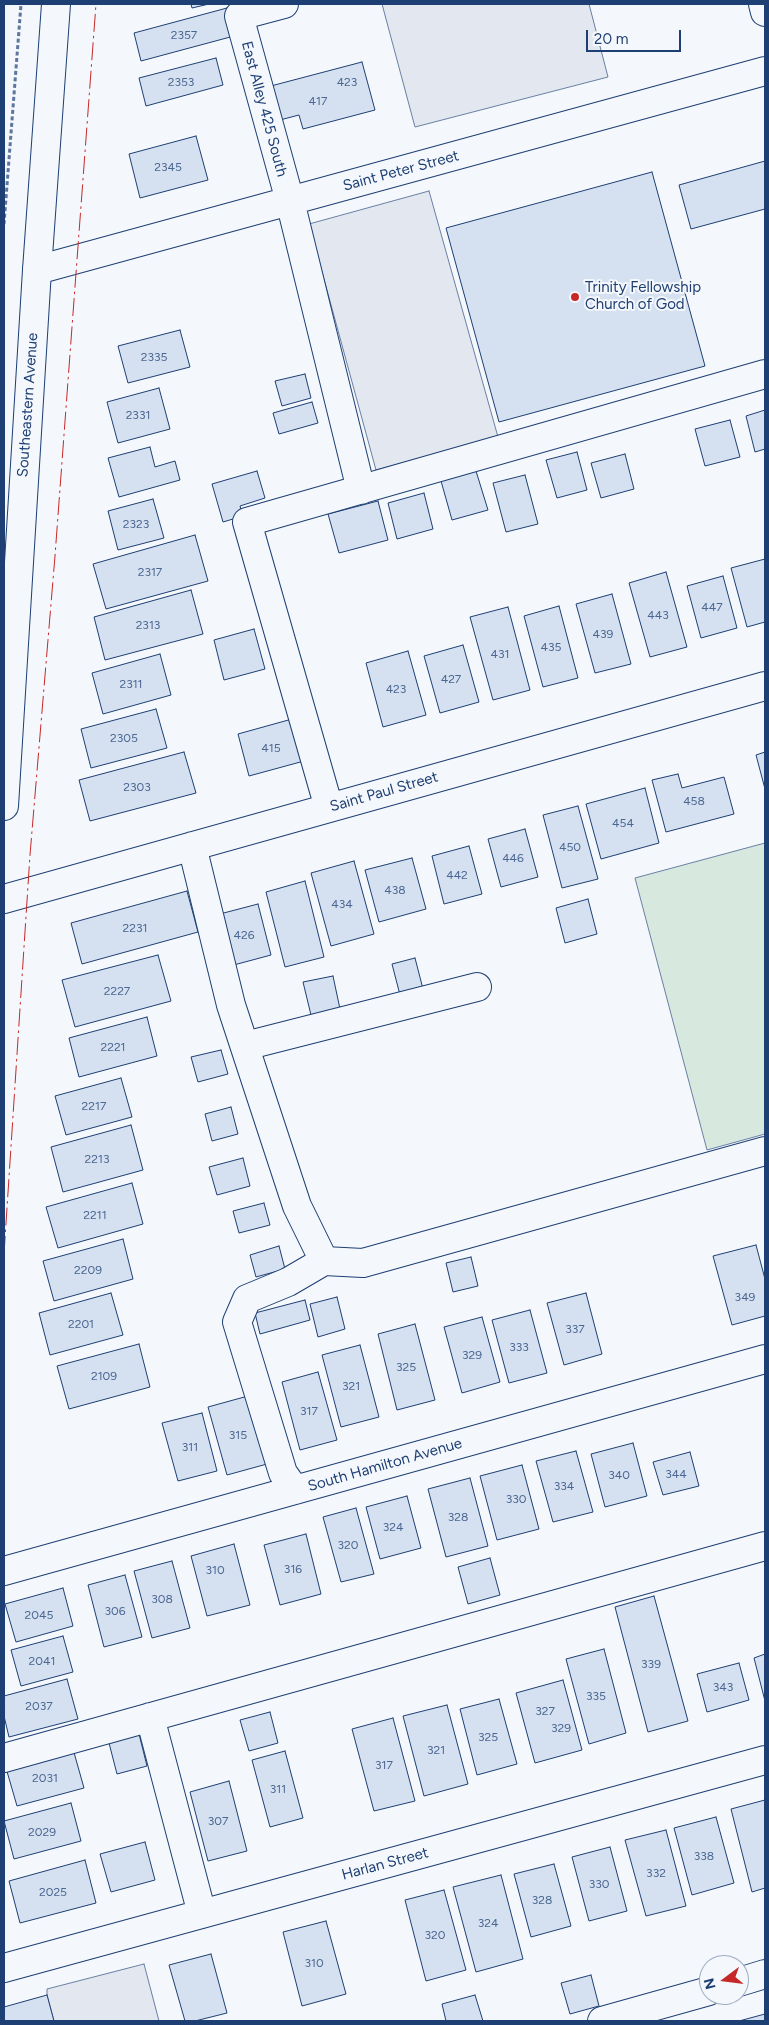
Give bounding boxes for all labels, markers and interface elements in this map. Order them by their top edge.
scale bar [589,20,684,52]
house number: 2357 [171,28,197,42]
text: 20 m [594,30,628,48]
street label: East Alley 425 South [237,39,291,179]
house number: 2353 [168,75,194,89]
house number: 423 [337,75,357,89]
house number: 417 [309,94,327,108]
street label: Saint Peter Street [341,147,461,195]
house number: 2345 [154,160,182,174]
place label: Trinity Fellowship Church of God [585,279,701,314]
marker: Trinity Fellowship Church of God [569,291,581,303]
street label: Southeastern Avenue [14,332,42,478]
house number: 2335 [141,350,167,364]
house number: 2331 [126,408,150,422]
house number: 2323 [123,517,149,531]
house number: 2317 [138,565,162,579]
house number: 447 [701,600,723,614]
house number: 443 [647,608,669,622]
house number: 2313 [136,618,160,632]
house number: 439 [593,627,613,641]
house number: 435 [541,640,561,654]
house number: 431 [491,647,509,661]
house number: 427 [441,672,461,686]
house number: 2311 [119,677,143,691]
house number: 423 [386,682,406,696]
house number: 2305 [110,731,138,745]
house number: 415 [261,741,281,755]
street label: Saint Paul Street [328,768,440,816]
house number: 2303 [123,780,151,794]
house number: 458 [683,794,705,808]
house number: 454 [612,816,634,830]
house number: 450 [559,840,581,854]
house number: 446 [502,851,524,865]
house number: 442 [446,868,468,882]
house number: 438 [384,883,406,897]
house number: 434 [331,897,353,911]
house number: 2231 [123,921,147,935]
house number: 426 [234,928,254,942]
house number: 2227 [104,984,130,998]
house number: 2221 [100,1040,126,1054]
house number: 2217 [82,1099,106,1113]
house number: 2213 [85,1152,109,1166]
house number: 2211 [83,1208,107,1222]
house number: 2209 [74,1263,102,1277]
house number: 349 [735,1290,755,1304]
house number: 2201 [68,1317,94,1331]
house number: 337 [565,1322,585,1336]
house number: 333 [509,1340,529,1354]
house number: 329 [462,1348,482,1362]
house number: 325 [396,1360,416,1374]
house number: 2109 [91,1369,117,1383]
house number: 321 [342,1379,360,1393]
house number: 317 [300,1404,318,1418]
house number: 315 [229,1428,247,1442]
street label: South Hamilton Avenue [306,1434,464,1496]
house number: 311 [182,1440,198,1454]
house number: 344 [665,1467,687,1481]
house number: 340 [608,1468,630,1482]
house number: 334 [554,1479,574,1493]
house number: 330 [506,1492,526,1506]
house number: 328 [448,1510,468,1524]
house number: 324 [383,1520,403,1534]
house number: 320 [338,1538,358,1552]
house number: 316 [284,1562,302,1576]
house number: 310 [205,1563,225,1577]
house number: 308 [151,1592,173,1606]
house number: 306 [104,1604,126,1618]
house number: 2045 [25,1608,53,1622]
house number: 2041 [29,1654,55,1668]
house number: 339 [641,1657,661,1671]
house number: 343 [713,1680,733,1694]
house number: 335 [586,1689,606,1703]
house number: 2037 [25,1699,53,1713]
house number: 327 [535,1704,555,1718]
house number: 329 [551,1721,571,1735]
house number: 325 [478,1730,498,1744]
house number: 321 [427,1743,445,1757]
house number: 317 [375,1758,393,1772]
house number: 2031 [32,1771,58,1785]
house number: 311 [270,1782,286,1796]
house number: 307 [208,1814,228,1828]
house number: 2029 [28,1825,56,1839]
street label: Harlan Street [340,1844,430,1884]
house number: 338 [694,1849,714,1863]
house number: 332 [646,1866,666,1880]
house number: 330 [589,1877,609,1891]
house number: 2025 [39,1885,67,1899]
house number: 328 [532,1893,552,1907]
house number: 324 [478,1916,498,1930]
house number: 320 [425,1928,445,1942]
north arrow [699,1955,749,2005]
house number: 310 [304,1956,324,1970]
text: N [700,1976,720,1991]

